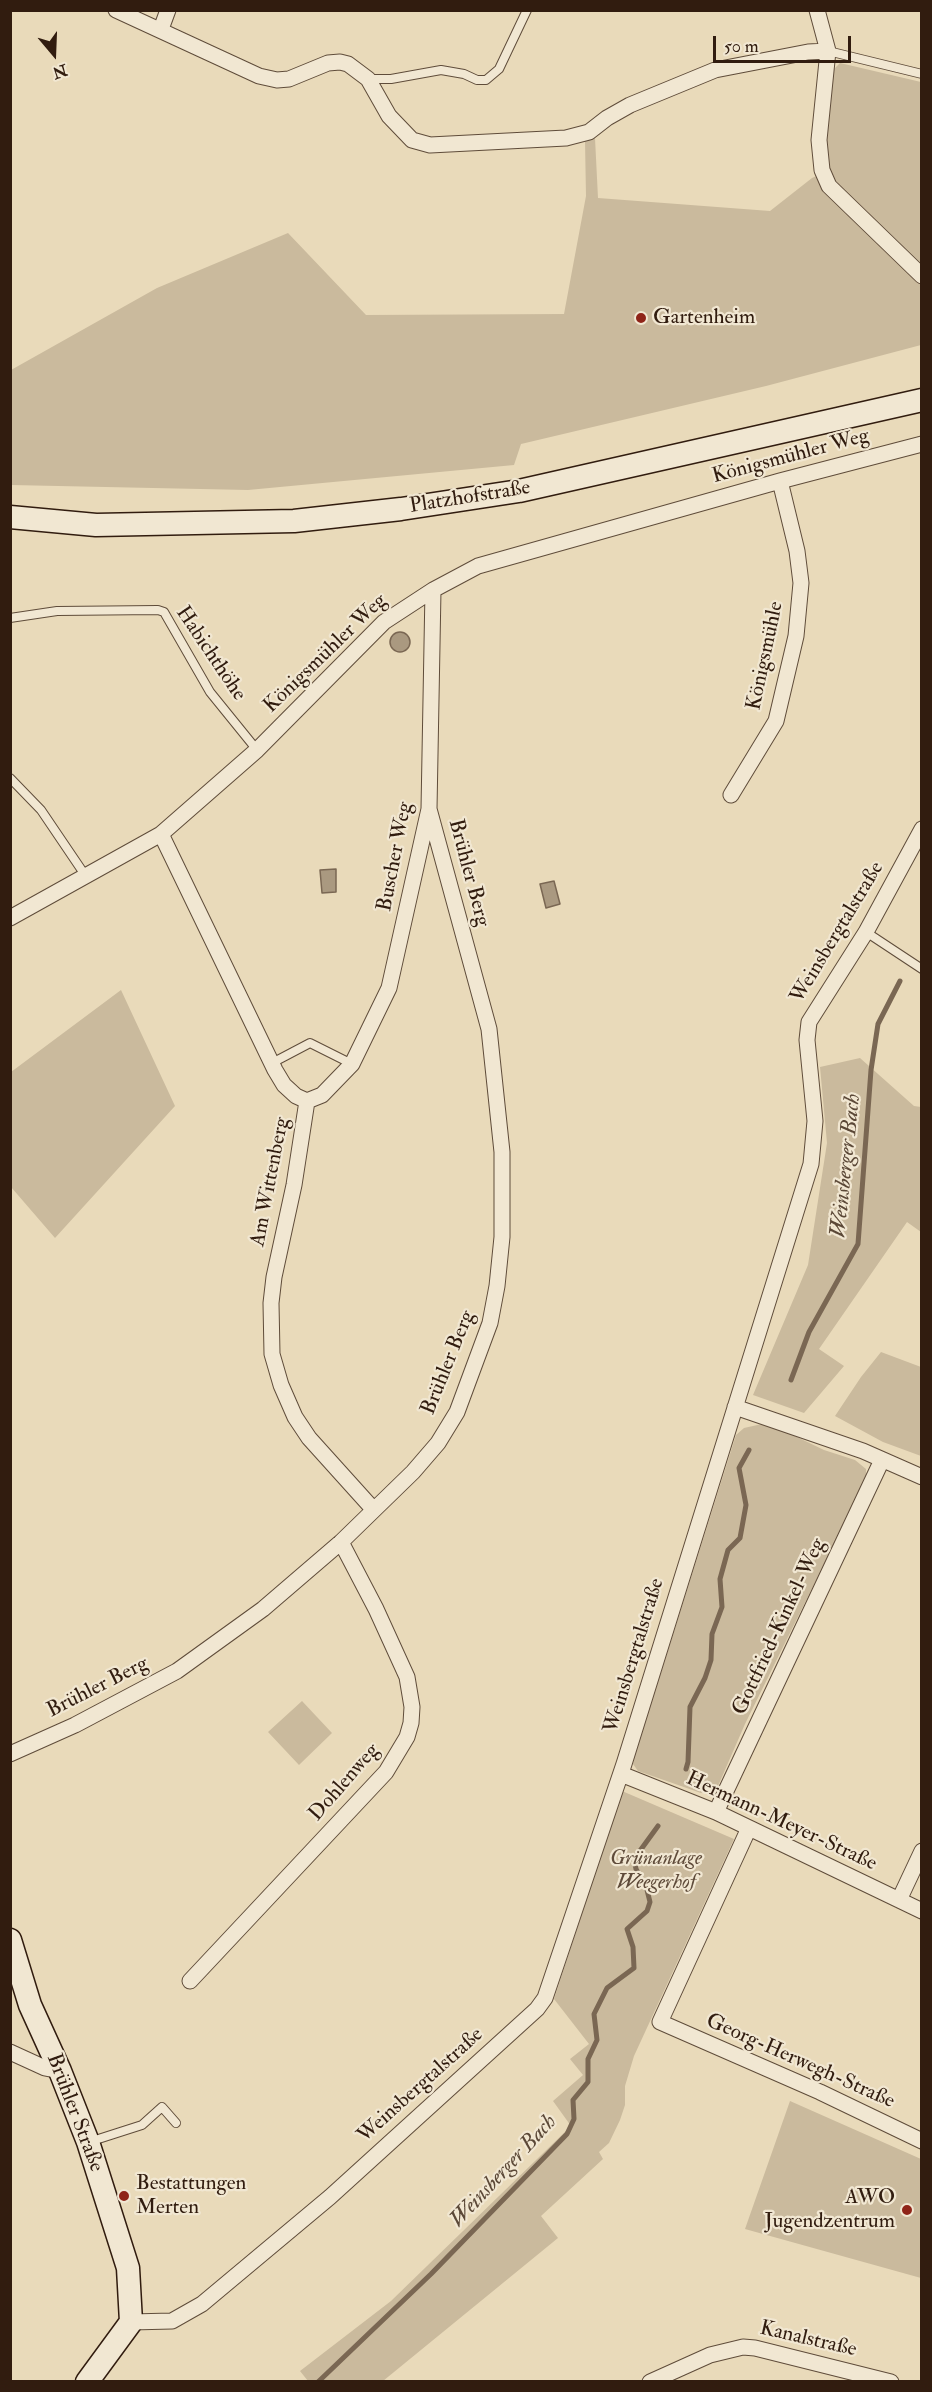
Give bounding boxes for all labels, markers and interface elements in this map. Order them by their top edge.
north arrow [24,24,84,84]
scale bar [716,24,854,62]
text: 50 m [724,35,759,58]
text: N [50,59,70,83]
place label: Gartenheim [653,305,755,331]
marker: Gartenheim [634,311,648,325]
street label: Königsmühler Weg [710,424,872,490]
street label: Platzhofstraße [408,476,532,520]
street label: Königsmühler Weg [259,589,393,719]
street label: Königsmühle [742,599,790,713]
street label: Habichthöhe [169,602,251,706]
street label: Buscher Weg [373,800,419,914]
street label: Brühler Berg [442,816,494,930]
street label: Weinsbergtalstraße [786,858,890,1008]
water label: Weinsberger Bach [826,1092,868,1240]
street label: Am Wittenberg [246,1115,296,1249]
street label: Brühler Berg [417,1307,481,1419]
street label: Gottfried-Kinkel-Weg [728,1535,832,1719]
street label: Weinsbergtalstraße [599,1576,671,1736]
street label: Brühler Berg [43,1652,153,1724]
street label: Dohlenweg [304,1739,386,1827]
street label: Hermann-Meyer-Straße [682,1767,880,1877]
park label: Grünanlage Weegerhof [610,1846,702,1896]
street label: Georg-Herwegh-Straße [702,2009,898,2115]
street label: Weinsbergtalstraße [353,2023,489,2149]
street label: Brühler Straße [40,2050,108,2176]
water label: Weinsberger Bach [445,2110,563,2234]
place label: Bestattungen Merten [136,2171,246,2221]
place label: AWO Jugendzentrum [764,2185,895,2235]
marker: Bestattungen Merten [117,2189,131,2203]
marker: AWO Jugendzentrum [900,2203,914,2217]
street label: Kanalstraße [757,2317,859,2363]

